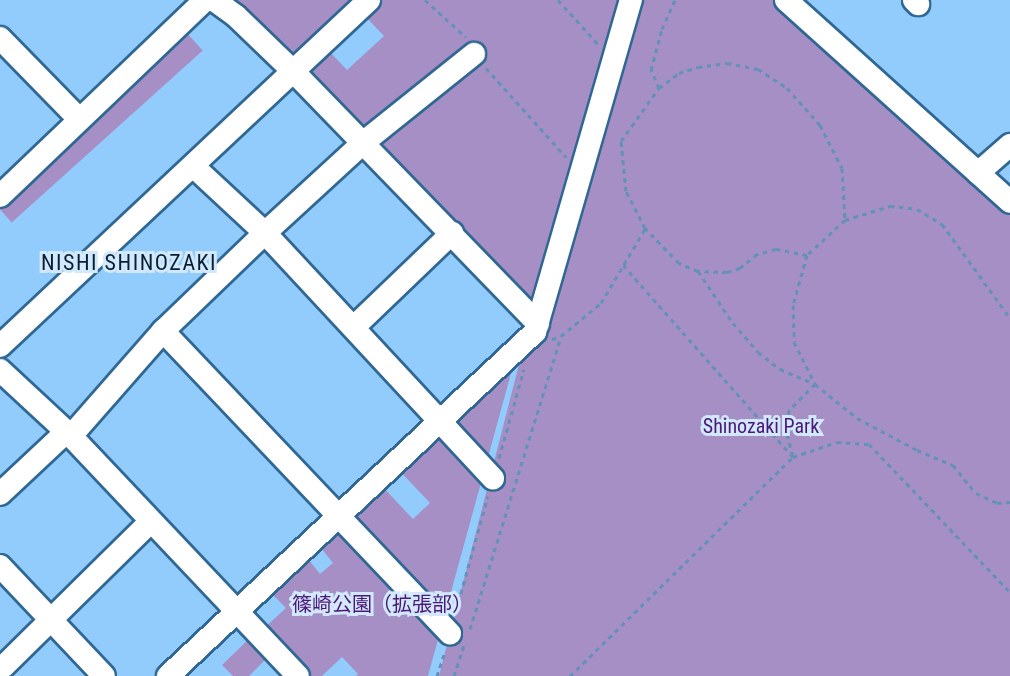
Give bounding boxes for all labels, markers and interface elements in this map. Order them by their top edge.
district label: NISHI SHINOZAKI [41,250,217,276]
park label: Shinozaki Park [703,414,819,438]
park label: 篠崎公園（拡張部） [292,592,472,616]

